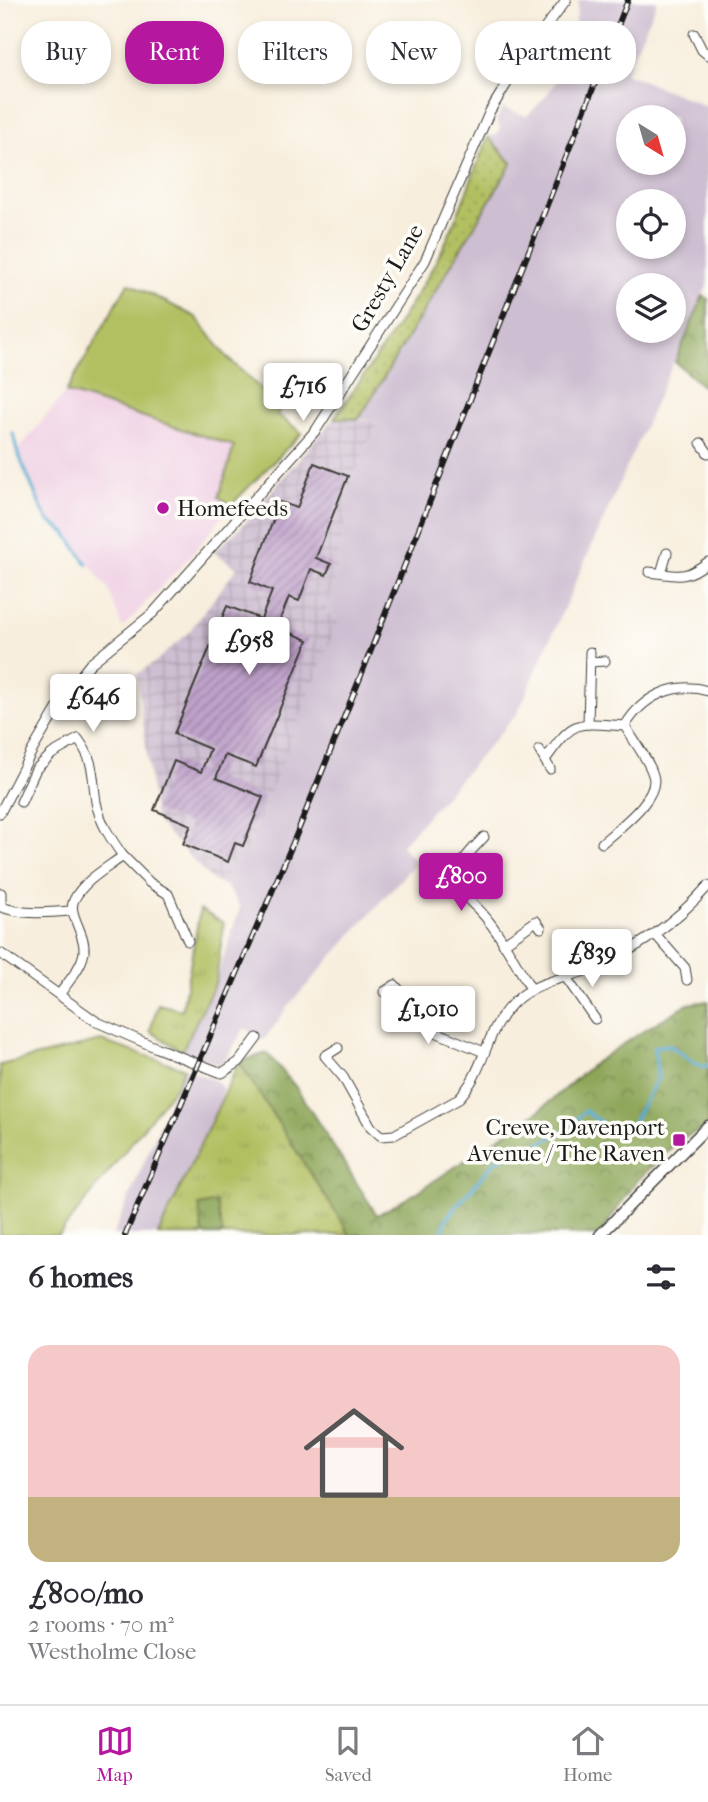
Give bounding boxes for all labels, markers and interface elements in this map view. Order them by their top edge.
chip: Buy [21,21,111,84]
chip: Rent [125,21,224,84]
chip: Filters [238,21,352,84]
chip: New [366,21,461,84]
chip: Apartment [475,21,636,84]
north arrow [616,105,686,175]
map controls [616,105,686,343]
button: locate [616,189,686,259]
street label: Gresty Lane [346,219,429,337]
button: layers [616,273,686,343]
pin: £716 [262,364,344,423]
text: £716 [280,372,327,399]
place label: Homefeeds [177,495,288,522]
marker: Homefeeds [155,500,171,516]
pin: £958 [208,618,290,677]
text: £958 [225,626,273,653]
pin: £646 [52,674,134,734]
text: £646 [66,683,120,710]
pin: £800 [420,853,502,913]
text: £800 [435,862,487,889]
pin: £839 [551,930,633,989]
text: £839 [568,938,616,965]
pin: £1,010 [371,986,485,1046]
text: £1,010 [397,995,459,1022]
place label: Crewe, Davenport Avenue / The Raven [466,1114,666,1167]
marker: Crewe, Davenport Avenue / The Raven [671,1132,687,1148]
icon: filters [642,1258,680,1296]
text: 6 homes [28,1260,133,1295]
icon: home [291,1390,417,1516]
text: £800/mo [28,1576,144,1611]
text: 2 rooms · 70 m² [28,1611,174,1638]
text: Westholme Close [28,1638,196,1665]
tab: Map [96,1722,134,1786]
tab: Saved [325,1722,372,1786]
tab: Home [563,1722,612,1786]

